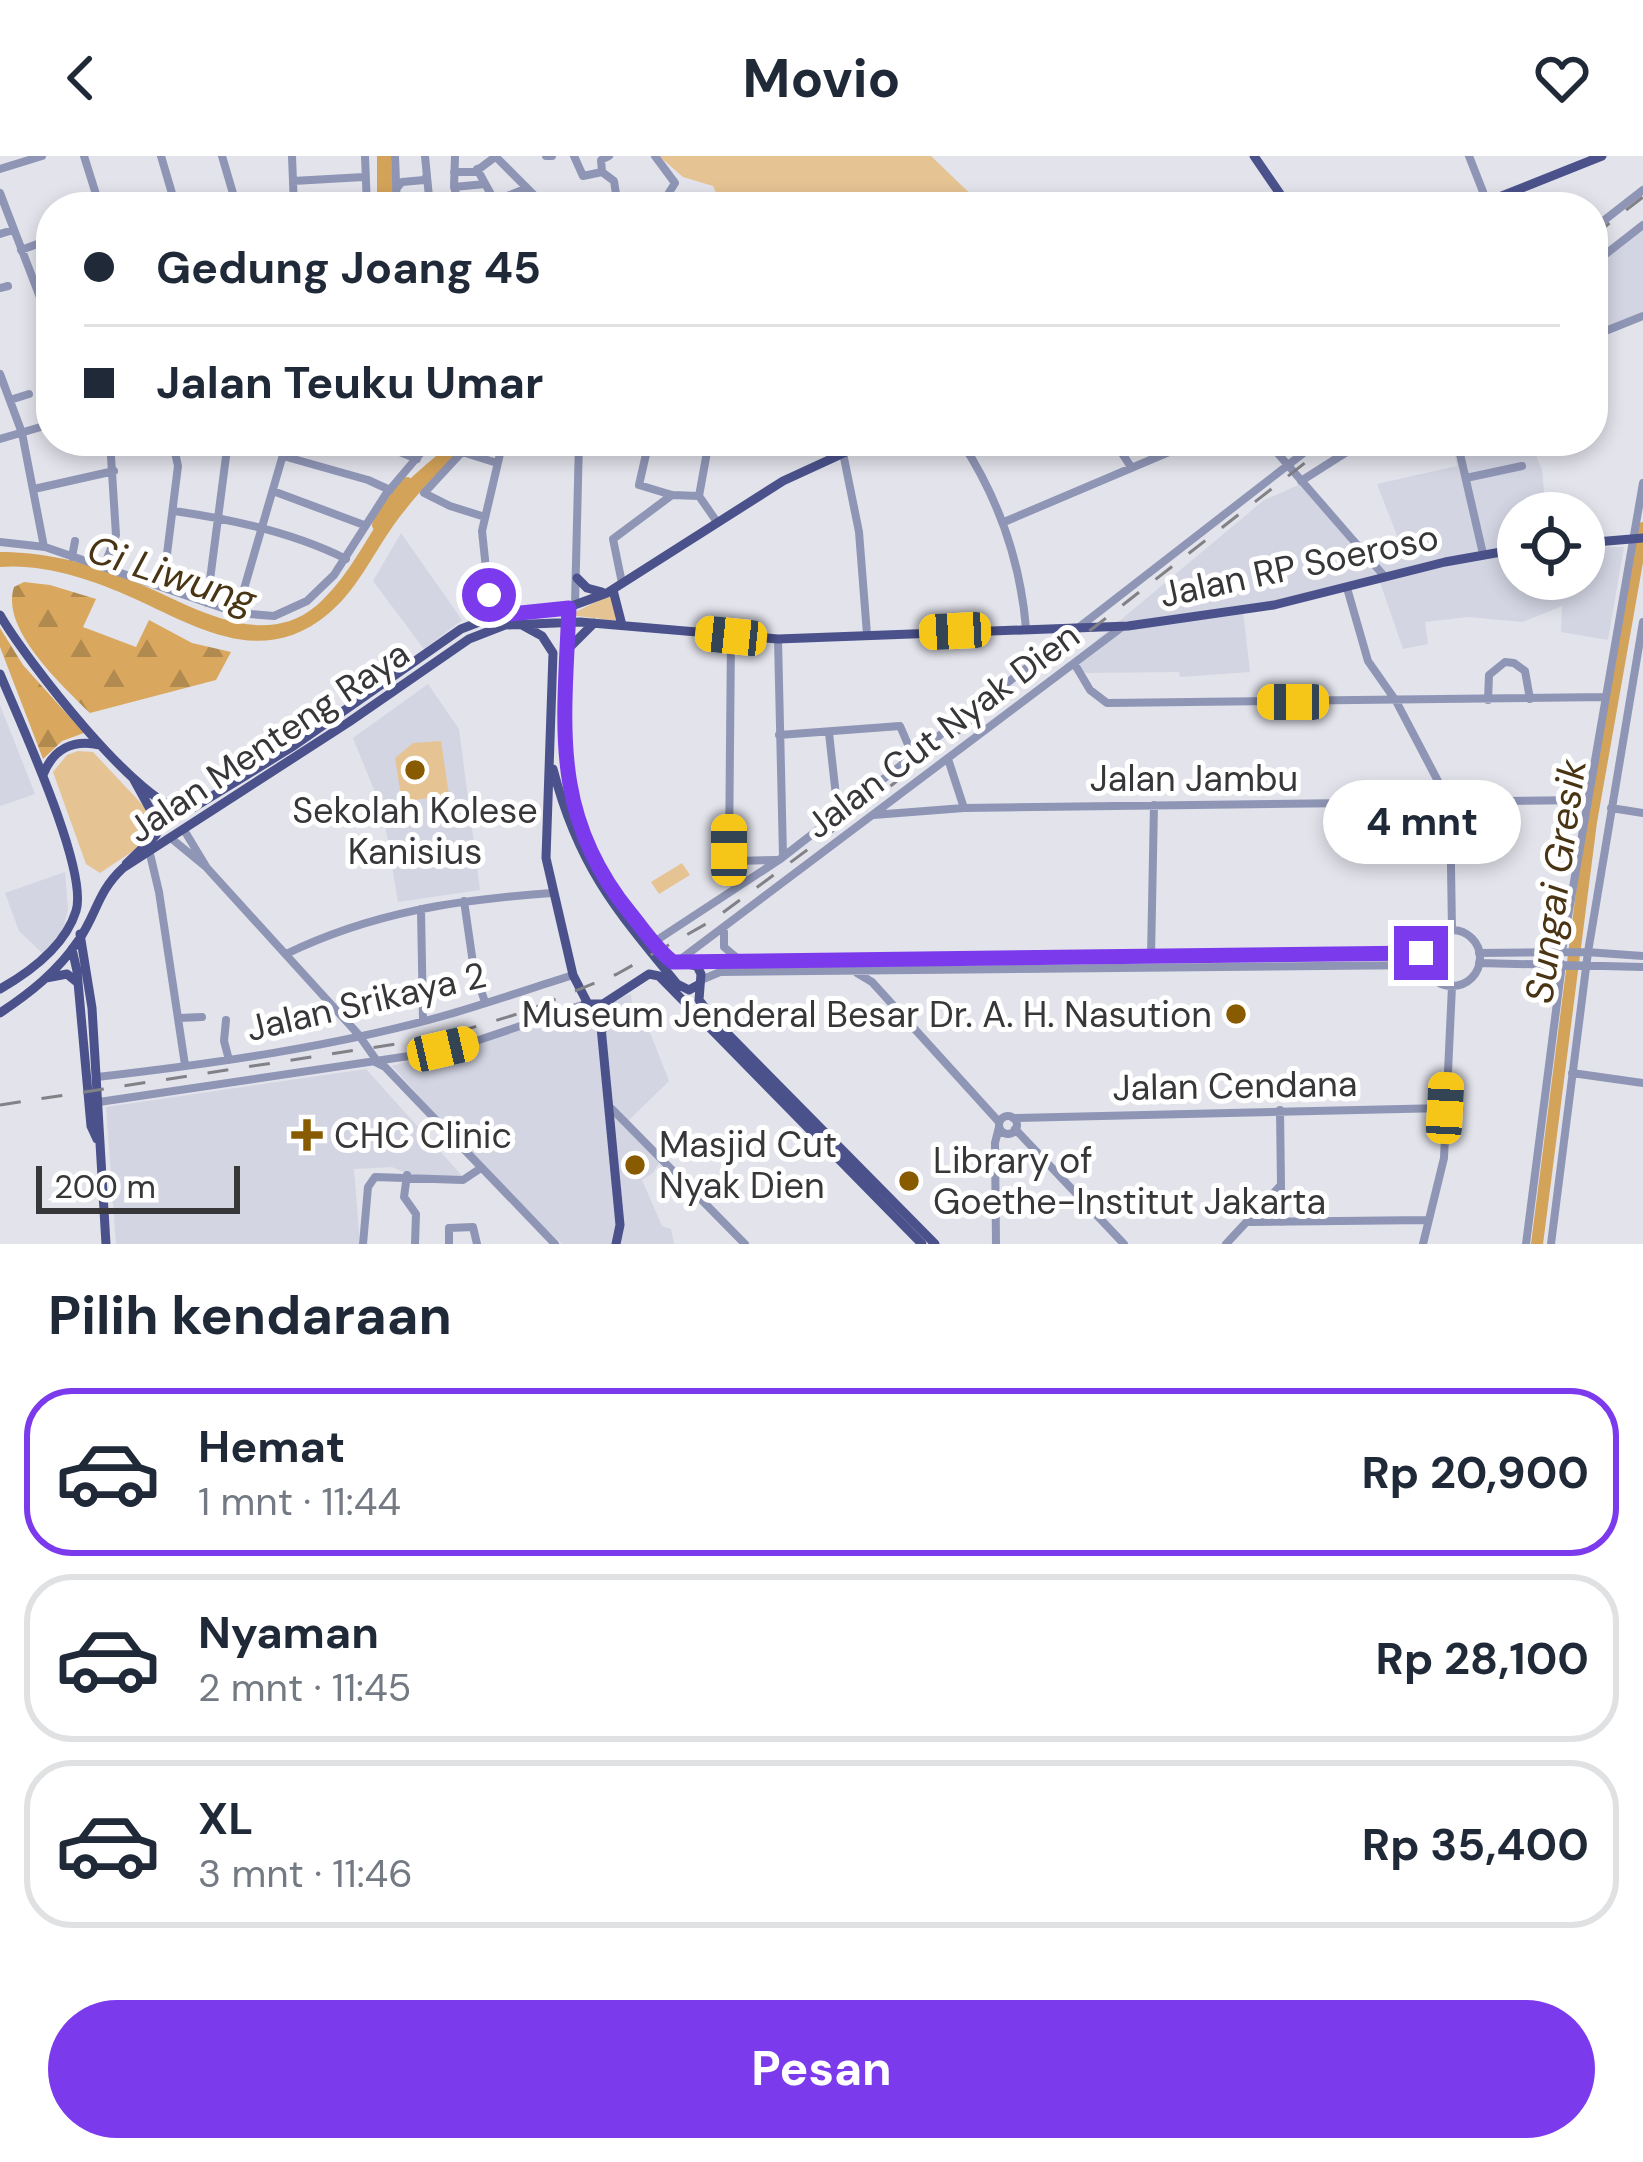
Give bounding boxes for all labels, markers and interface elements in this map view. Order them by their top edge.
text: Movio [743,43,900,114]
icon: back [48,45,114,111]
icon: heart [1529,45,1595,111]
text: Gedung Joang 45 [156,238,541,297]
text: Jalan Teuku Umar [156,353,543,412]
map controls [1497,492,1605,600]
button: locate [1497,492,1605,600]
street label: Jalan RP Soeroso [1156,513,1443,618]
water label: Ci Liwung [81,523,264,626]
route start [462,568,516,622]
car [918,611,992,651]
street label: Jalan Cut Nyak Dien [796,612,1089,849]
car [693,614,769,658]
street label: Jalan Menteng Raya [118,630,418,853]
car [1257,684,1329,720]
street label: Jalan Jambu [1090,755,1298,802]
water label: Sungai Gresik [1513,756,1598,1006]
marker: Sekolah Kolese Kanisius [402,757,428,783]
callout: 4 mnt [1322,779,1520,863]
place label: Sekolah Kolese Kanisius [292,787,538,875]
text: 4 mnt [1366,796,1478,847]
car [711,814,747,886]
route end [1394,926,1448,980]
street label: Jalan Srikaya 2 [242,951,490,1052]
place label: Museum Jenderal Besar Dr. A. H. Nasution [522,991,1212,1038]
marker: Museum Jenderal Besar Dr. A. H. Nasution [1223,1001,1249,1027]
car [404,1023,482,1075]
street label: Jalan Cendana [1112,1060,1358,1111]
car [1425,1071,1465,1145]
place label: CHC Clinic [334,1112,512,1159]
marker: CHC Clinic [291,1119,323,1151]
place label: Masjid Cut Nyak Dien [659,1121,837,1209]
place label: Library of Goethe-Institut Jakarta [933,1137,1326,1225]
marker: Masjid Cut Nyak Dien [622,1152,648,1178]
scale bar [36,1160,240,1213]
text: 200 m [54,1165,156,1208]
marker: Library of Goethe-Institut Jakarta [896,1168,922,1194]
text: Pilih kendaraan [48,1280,452,1351]
text: Hemat [198,1417,345,1476]
icon: car [54,1418,162,1526]
text: Rp 20,900 [1361,1443,1589,1502]
text: 1 mnt · 11:44 [198,1476,401,1527]
text: Nyaman [198,1603,379,1662]
icon: car [54,1604,162,1712]
text: Rp 28,100 [1376,1629,1589,1688]
text: 2 mnt · 11:45 [198,1662,411,1713]
text: XL [198,1789,253,1848]
icon: car [54,1790,162,1898]
text: Rp 35,400 [1362,1815,1589,1874]
text: 3 mnt · 11:46 [198,1848,413,1899]
button: Pesan [48,2000,1595,2138]

